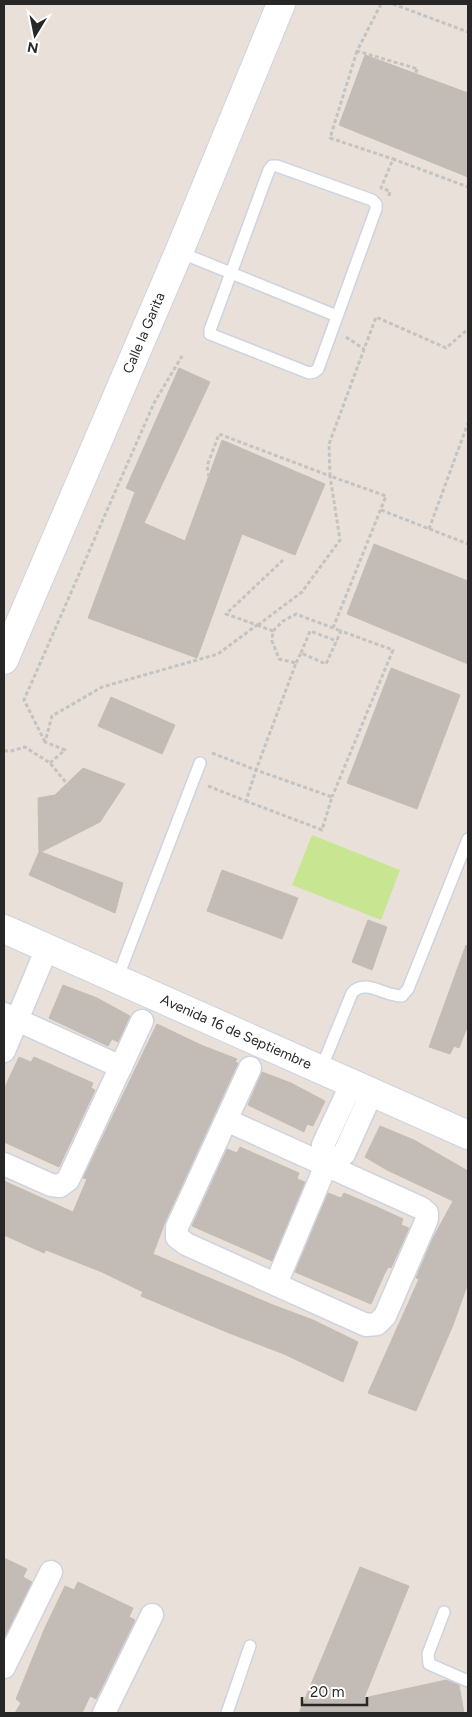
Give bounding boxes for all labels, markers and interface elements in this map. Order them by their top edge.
north arrow [10,10,60,60]
text: N [26,38,40,57]
street label: Calle la Garita [119,290,169,376]
street label: Avenida 16 de Septiembre [158,991,315,1073]
scale bar [302,1674,367,1706]
text: 20 m [310,1683,344,1701]

